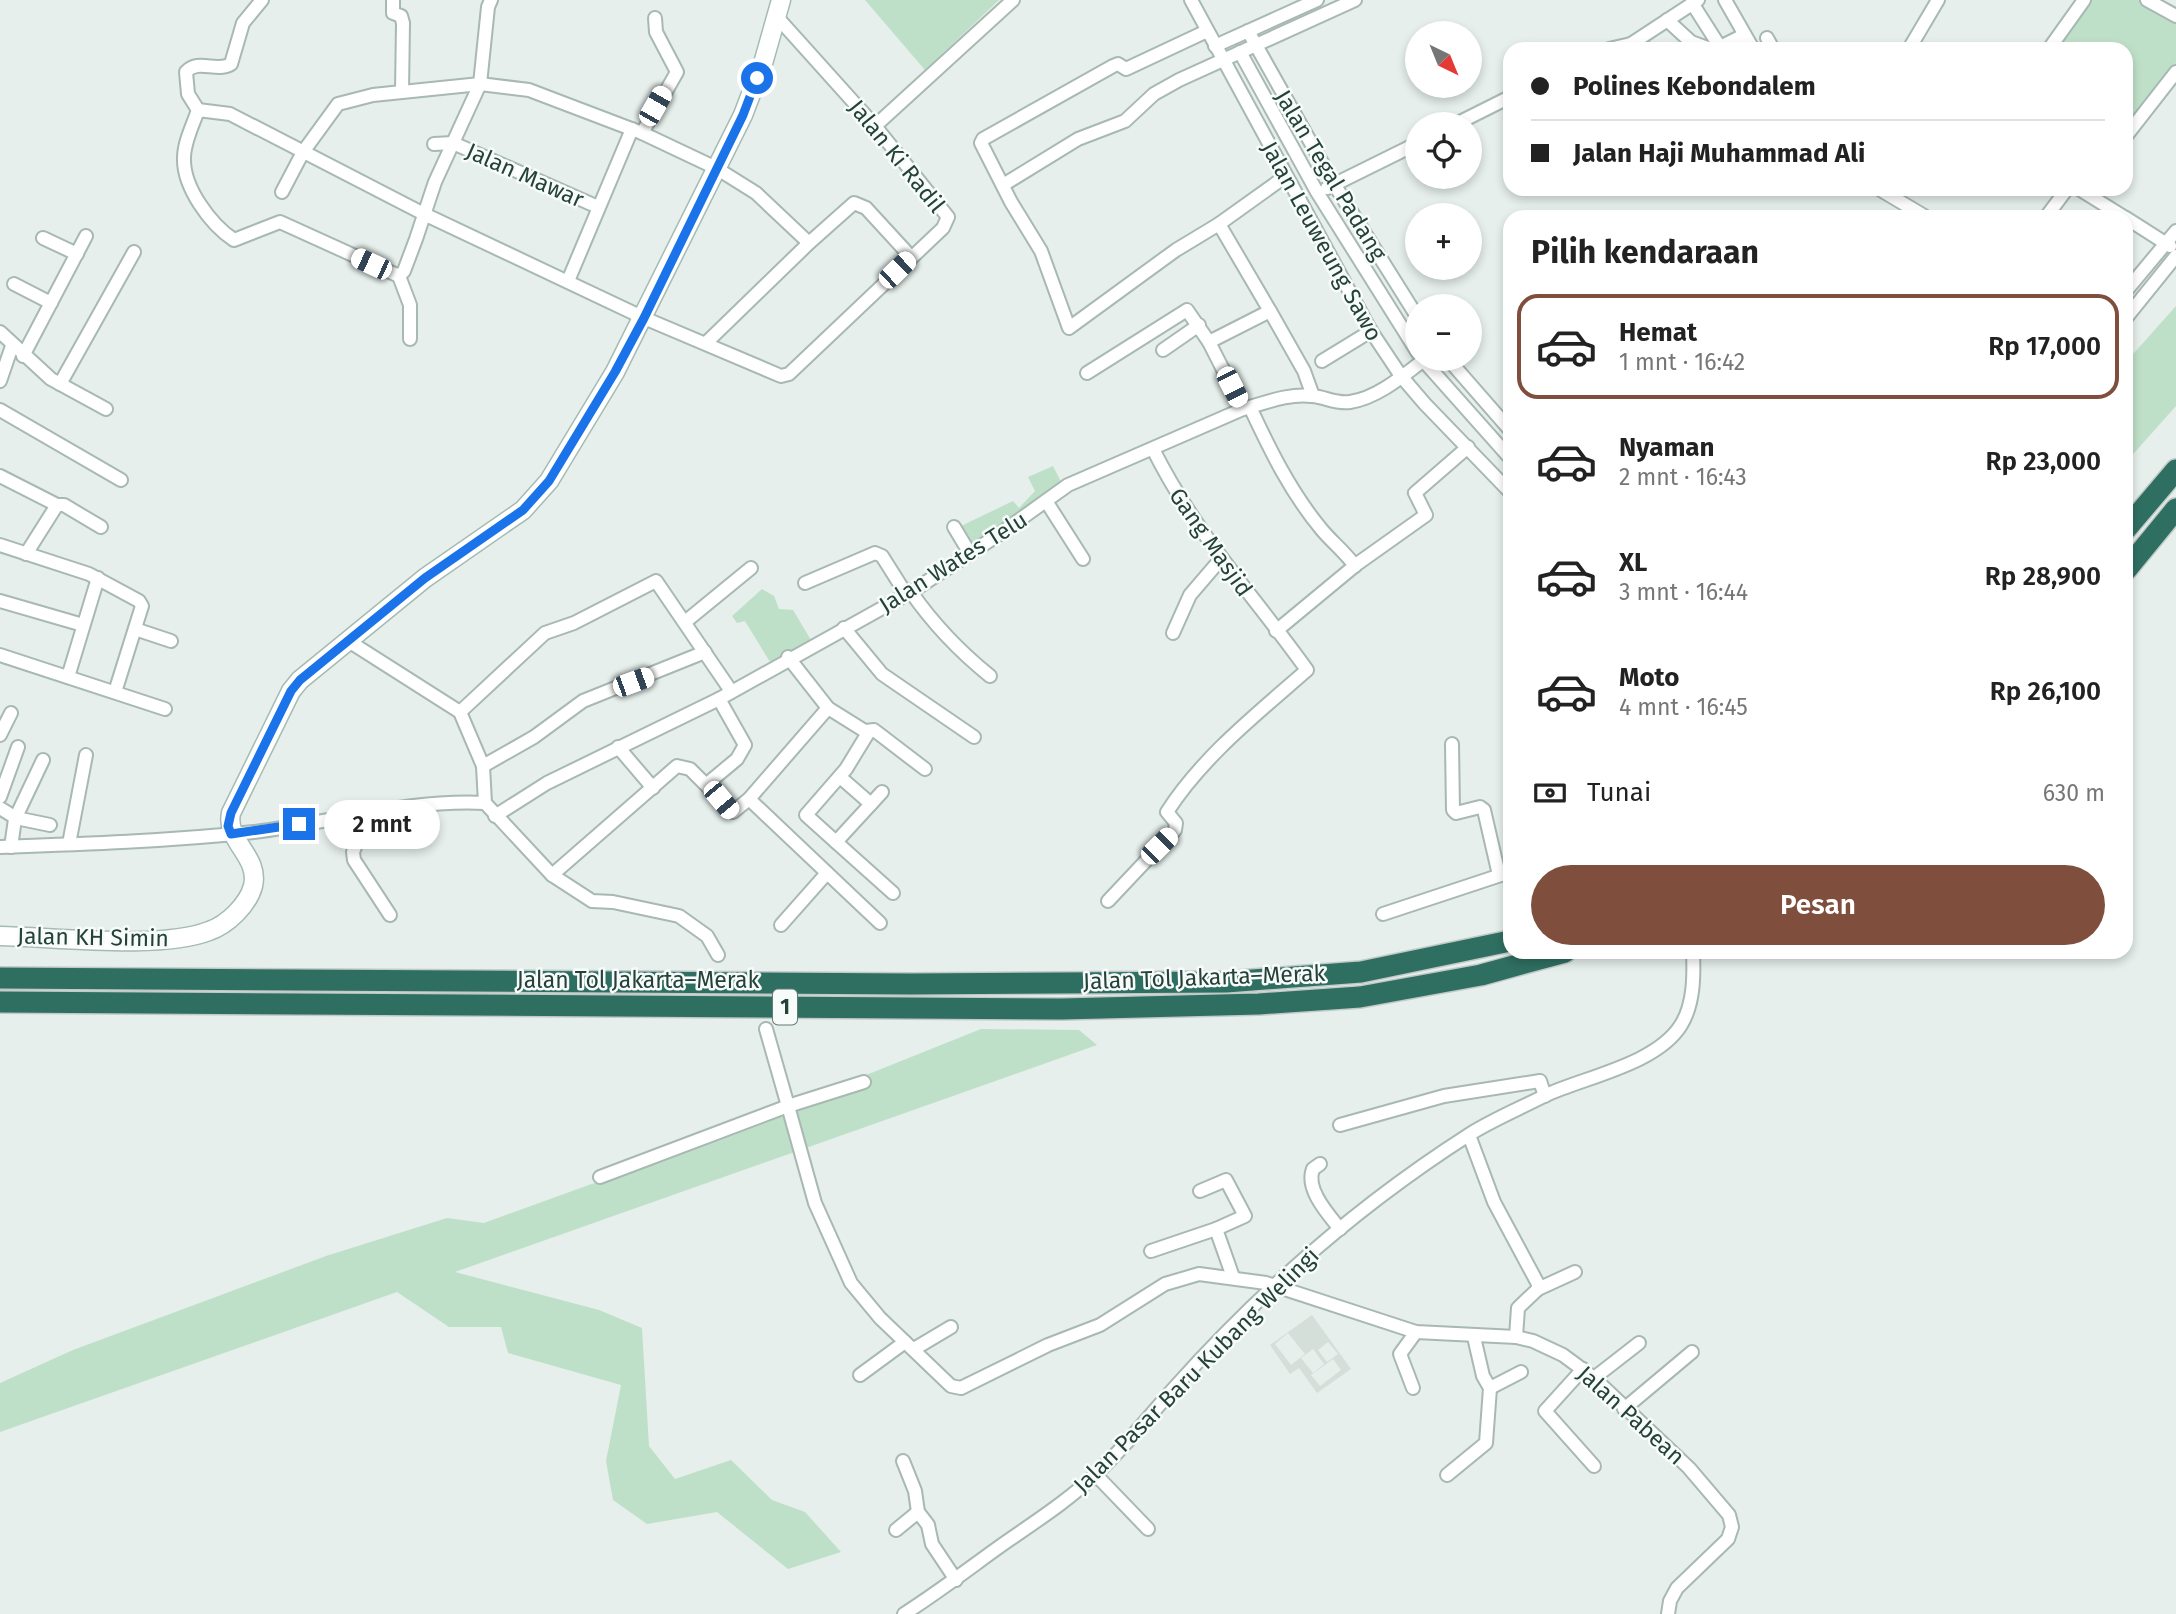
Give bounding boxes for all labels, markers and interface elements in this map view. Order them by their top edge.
north arrow [1405,21,1482,98]
map controls [1405,21,1482,371]
route start [741,62,773,94]
text: Polines Kebondalem [1573,71,1816,102]
car [636,83,675,129]
street label: Jalan Tegal Padang [1269,85,1393,265]
street label: Jalan Ki Radil [843,94,951,218]
button: locate [1405,112,1482,189]
street label: Jalan Leuweung Sawo [1256,136,1388,346]
street label: Jalan Mawar [462,137,588,213]
text: Jalan Haji Muhammad Ali [1573,138,1865,169]
button: + [1405,203,1482,280]
text: Pilih kendaraan [1531,233,1759,271]
car [348,246,395,282]
car [875,248,920,292]
button: − [1405,294,1482,371]
icon: car [1535,315,1598,378]
text: Hemat [1619,317,1697,348]
text: Rp 17,000 [1988,331,2101,362]
text: 1 mnt · 16:42 [1619,348,1745,376]
car [1214,364,1251,410]
icon: car [1535,430,1598,493]
text: Nyaman [1619,432,1715,463]
text: Rp 23,000 [1986,446,2101,477]
text: 2 mnt · 16:43 [1619,463,1747,491]
street label: Gang Masjid [1163,482,1259,602]
street label: Jalan Wates Telu [874,505,1032,619]
icon: car [1535,545,1598,608]
text: XL [1619,547,1647,578]
text: Rp 28,900 [1985,561,2101,592]
text: 3 mnt · 16:44 [1619,578,1748,606]
icon: car [1535,660,1598,723]
text: Moto [1619,662,1679,693]
car [610,665,657,699]
text: Rp 26,100 [1990,676,2101,707]
text: 4 mnt · 16:45 [1619,693,1748,721]
icon: cash [1531,774,1569,812]
car [700,777,743,823]
text: Tunai [1587,777,1651,808]
text: 630 m [2043,779,2105,807]
callout: 2 mnt [324,800,439,848]
route end [283,808,315,840]
text: 2 mnt [353,810,411,838]
car [1137,824,1182,868]
button: Pesan [1531,865,2105,945]
street label: Jalan KH Simin [17,922,169,952]
street label: Jalan Tol Jakarta–Merak [1082,959,1326,995]
street label: Jalan Tol Jakarta–Merak [517,966,759,994]
road number: 1 [773,990,797,1024]
street label: Jalan Pasar Baru Kubang Welingi [1067,1241,1325,1499]
street label: Jalan Pabean [1572,1360,1690,1470]

